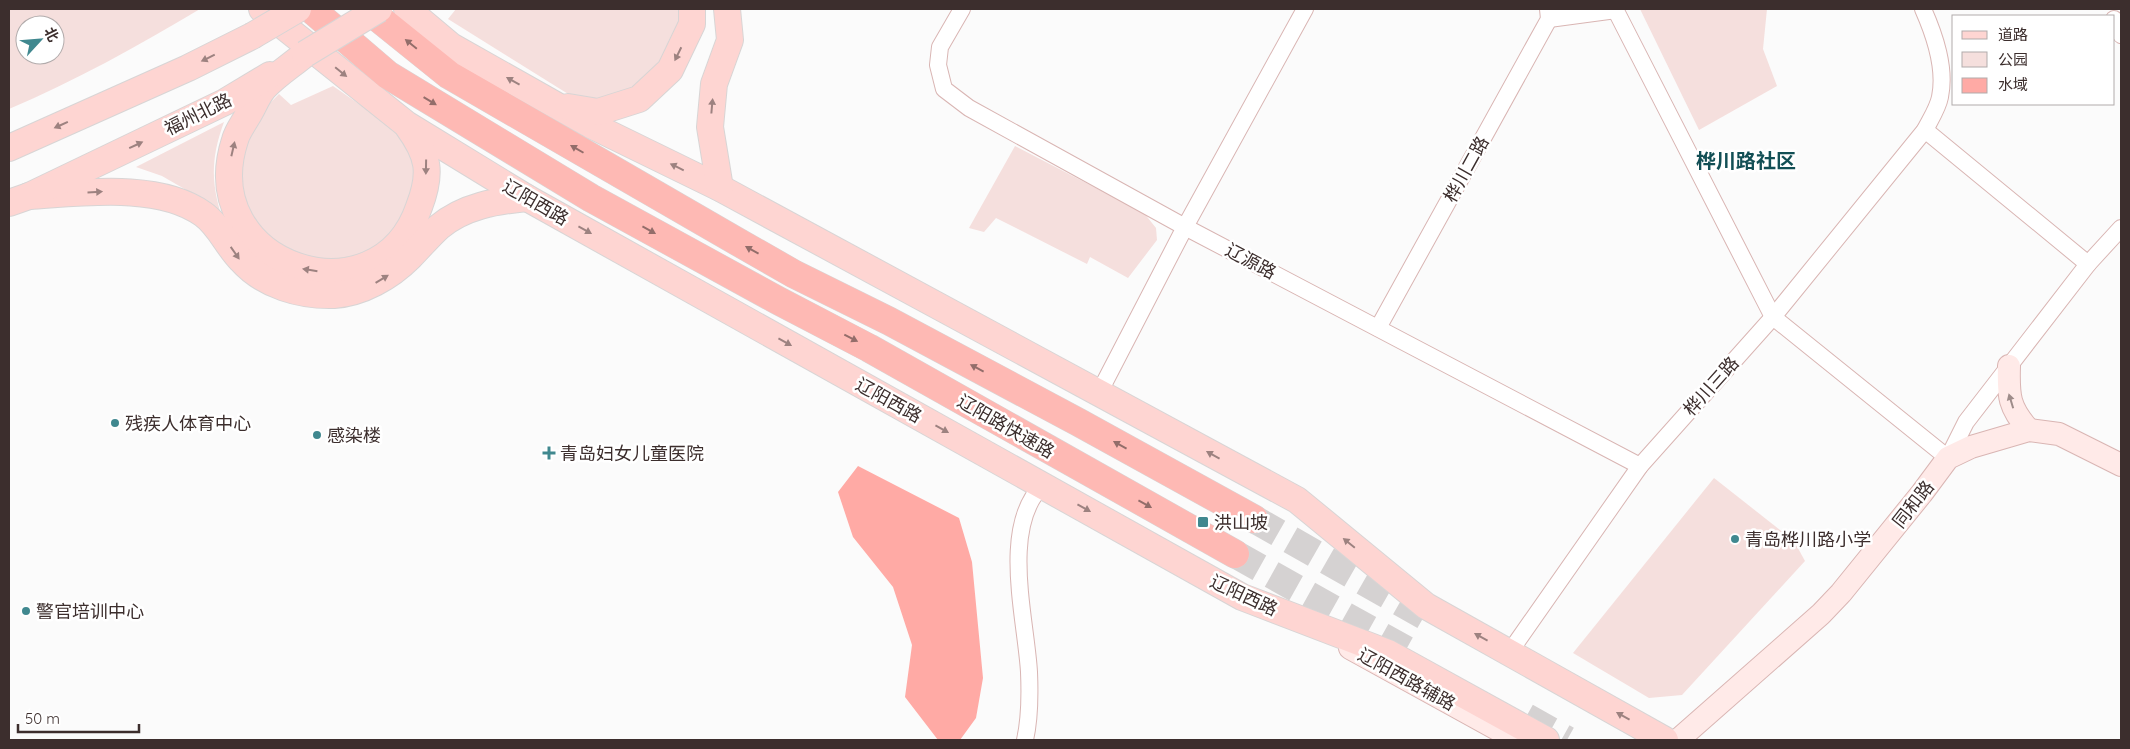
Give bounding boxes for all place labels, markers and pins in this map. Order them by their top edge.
place label: 残疾人体育中心 [125,412,251,435]
marker: 残疾人体育中心 [109,417,121,429]
place label: 感染楼 [327,424,381,447]
marker: 感染楼 [311,429,323,441]
place label: 青岛妇女儿童医院 [560,442,704,465]
marker: 青岛妇女儿童医院 [542,446,556,460]
place label: 洪山坡 [1214,511,1268,534]
marker: 洪山坡 [1196,515,1210,529]
place label: 青岛桦川路小学 [1745,528,1871,551]
marker: 青岛桦川路小学 [1729,533,1741,545]
place label: 警官培训中心 [36,600,144,623]
marker: 警官培训中心 [20,605,32,617]

